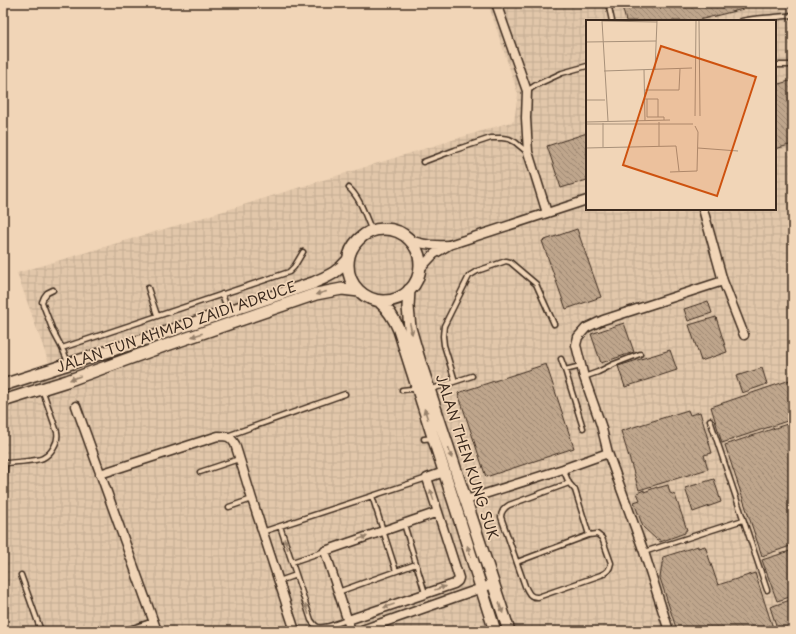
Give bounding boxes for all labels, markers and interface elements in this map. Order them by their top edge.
inset map [586,20,776,210]
street label: JALAN TUN AHMAD ZAIDI ADRUCE [53,275,299,378]
one-way arrow [314,291,327,297]
one-way arrow [408,323,414,335]
one-way arrow [191,332,203,338]
street label: JALAN THEN KUNG SUK [431,371,504,543]
one-way arrow [68,375,80,381]
one-way arrow [423,408,429,420]
one-way arrow [447,447,453,459]
one-way arrow [429,489,435,501]
one-way arrow [356,535,368,541]
one-way arrow [283,538,289,550]
one-way arrow [466,545,472,557]
one-way arrow [434,585,446,591]
one-way arrow [498,602,504,614]
one-way arrow [304,603,310,615]
one-way arrow [382,603,394,609]

